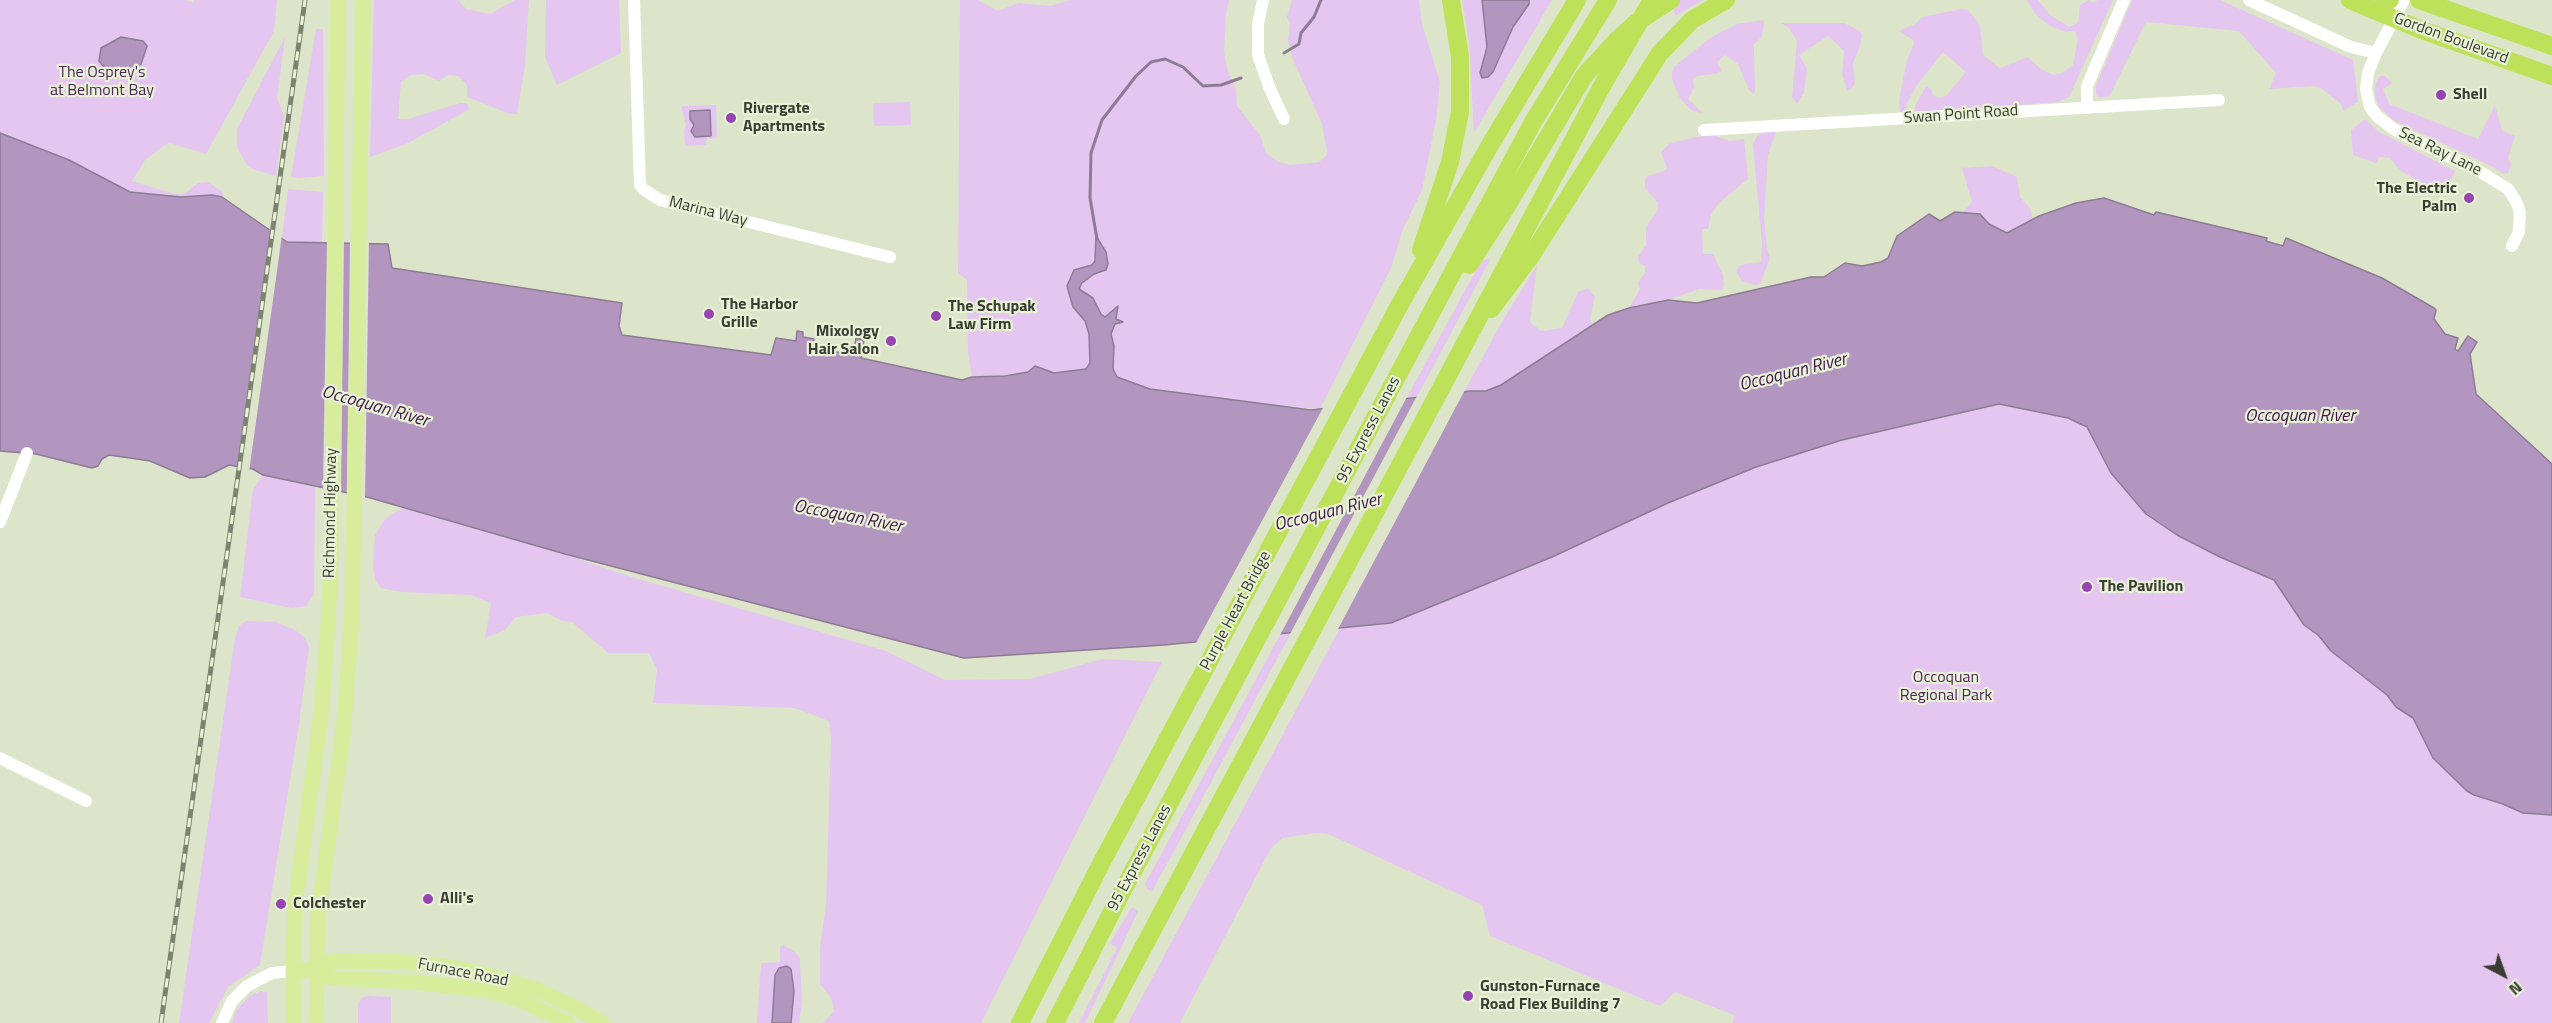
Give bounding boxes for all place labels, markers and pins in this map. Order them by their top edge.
place label: Shell [2453,85,2487,105]
marker: Shell [2434,88,2448,102]
place label: Rivergate Apartments [743,99,825,137]
marker: Rivergate Apartments [724,111,738,125]
place label: The Electric Palm [2377,179,2457,217]
marker: The Electric Palm [2462,191,2476,205]
place label: The Harbor Grille [721,295,798,333]
place label: The Schupak Law Firm [948,297,1036,335]
marker: The Harbor Grille [702,307,716,321]
marker: The Schupak Law Firm [929,309,943,323]
place label: Mixology Hair Salon [808,322,879,360]
marker: Mixology Hair Salon [884,334,898,348]
place label: The Pavilion [2099,577,2183,597]
marker: The Pavilion [2080,580,2094,594]
place label: Alli's [440,889,474,909]
marker: Alli's [421,892,435,906]
place label: Colchester [293,894,366,914]
marker: Colchester [274,897,288,911]
place label: Gunston-Furnace Road Flex Building 7 [1480,977,1621,1015]
marker: Gunston-Furnace Road Flex Building 7 [1461,989,1475,1003]

